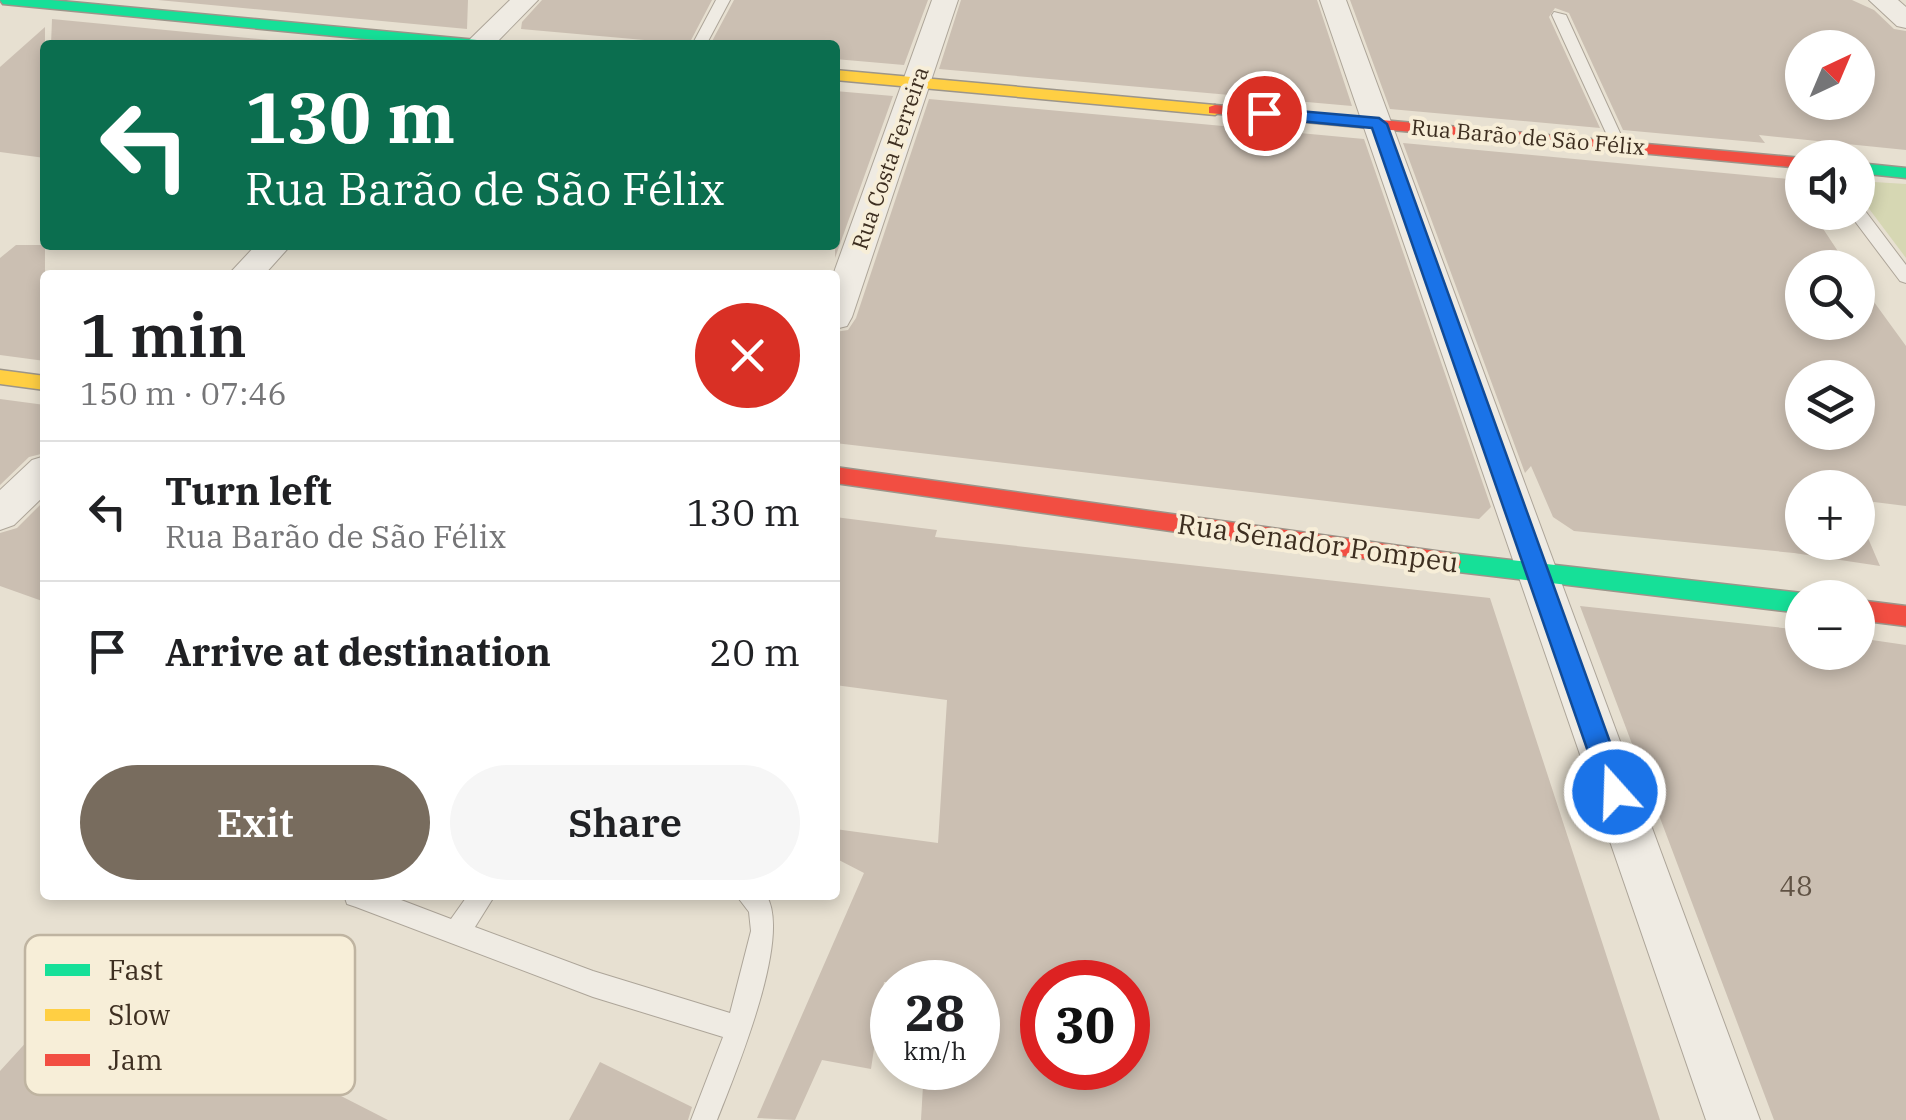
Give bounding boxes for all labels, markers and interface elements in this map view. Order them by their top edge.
north arrow [1785,30,1875,120]
map controls [1785,30,1875,670]
street label: Rua Costa Ferreira [845,62,934,253]
text: 130 m [245,71,455,162]
pin [1222,71,1307,156]
icon: left [80,80,210,210]
icon: arrive [1237,86,1292,141]
street label: Rua Barão de São Félix [1410,112,1646,161]
button: sound [1785,140,1875,230]
text: Rua Barão de São Félix [245,159,725,217]
button: search [1785,250,1875,340]
text: 1 min [80,295,247,374]
button: close [695,303,800,408]
button: layers [1785,360,1875,450]
text: 150 m · 07:46 [80,372,287,414]
text: Turn left [165,466,332,515]
button: + [1785,470,1875,560]
icon: left [80,484,135,539]
text: 130 m [687,487,800,536]
street label: Rua Senador Pompeu [1175,504,1461,581]
text: Rua Barão de São Félix [165,515,506,557]
button: − [1785,580,1875,670]
icon: arrive [80,624,135,679]
text: Arrive at destination [165,627,551,676]
text: 20 m [709,627,800,676]
position arrow [1563,740,1667,844]
button: Exit [80,765,430,880]
button: Share [450,765,800,880]
house number: 48 [1779,867,1813,904]
legend [25,935,355,1095]
text: Fast [108,951,163,988]
speed limit sign: 30 [1020,960,1150,1090]
text: 28 [905,980,965,1045]
text: Slow [108,996,170,1033]
text: km/h [903,1034,967,1067]
text: Jam [108,1041,163,1078]

